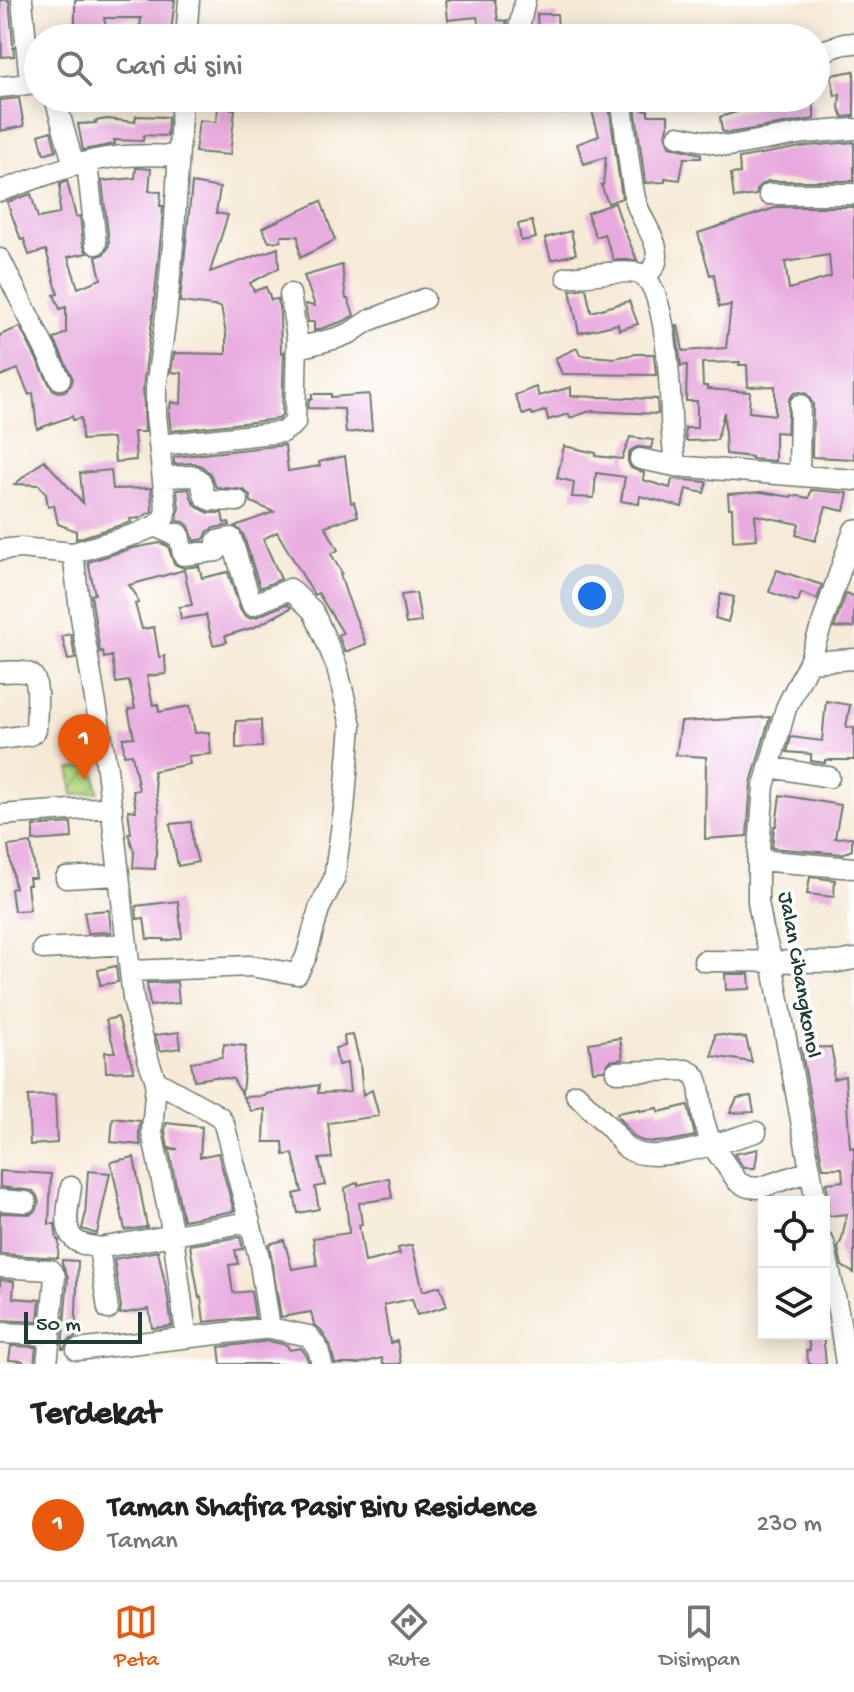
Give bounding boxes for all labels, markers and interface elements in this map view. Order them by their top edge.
search box [24,24,830,112]
icon: search [52,46,96,90]
text: Cari di sini [116,51,243,86]
your location [572,576,612,616]
pin: 1 [58,714,110,780]
street label: Jalan Cibangkonol [771,890,825,1060]
map controls [758,1196,830,1340]
button: locate [758,1196,830,1268]
button: layers [758,1268,830,1340]
scale bar [24,1308,142,1344]
text: 50 m [36,1313,81,1339]
text: Terdekat [32,1396,160,1436]
text: Taman Shafira Pasir Biru Residence [108,1492,536,1527]
text: 1 [53,1510,63,1541]
text: 230 m [756,1510,822,1541]
text: Taman [108,1527,178,1558]
tab: Peta [114,1600,159,1674]
tab: Rute [387,1600,431,1674]
tab: Disimpan [659,1600,740,1674]

